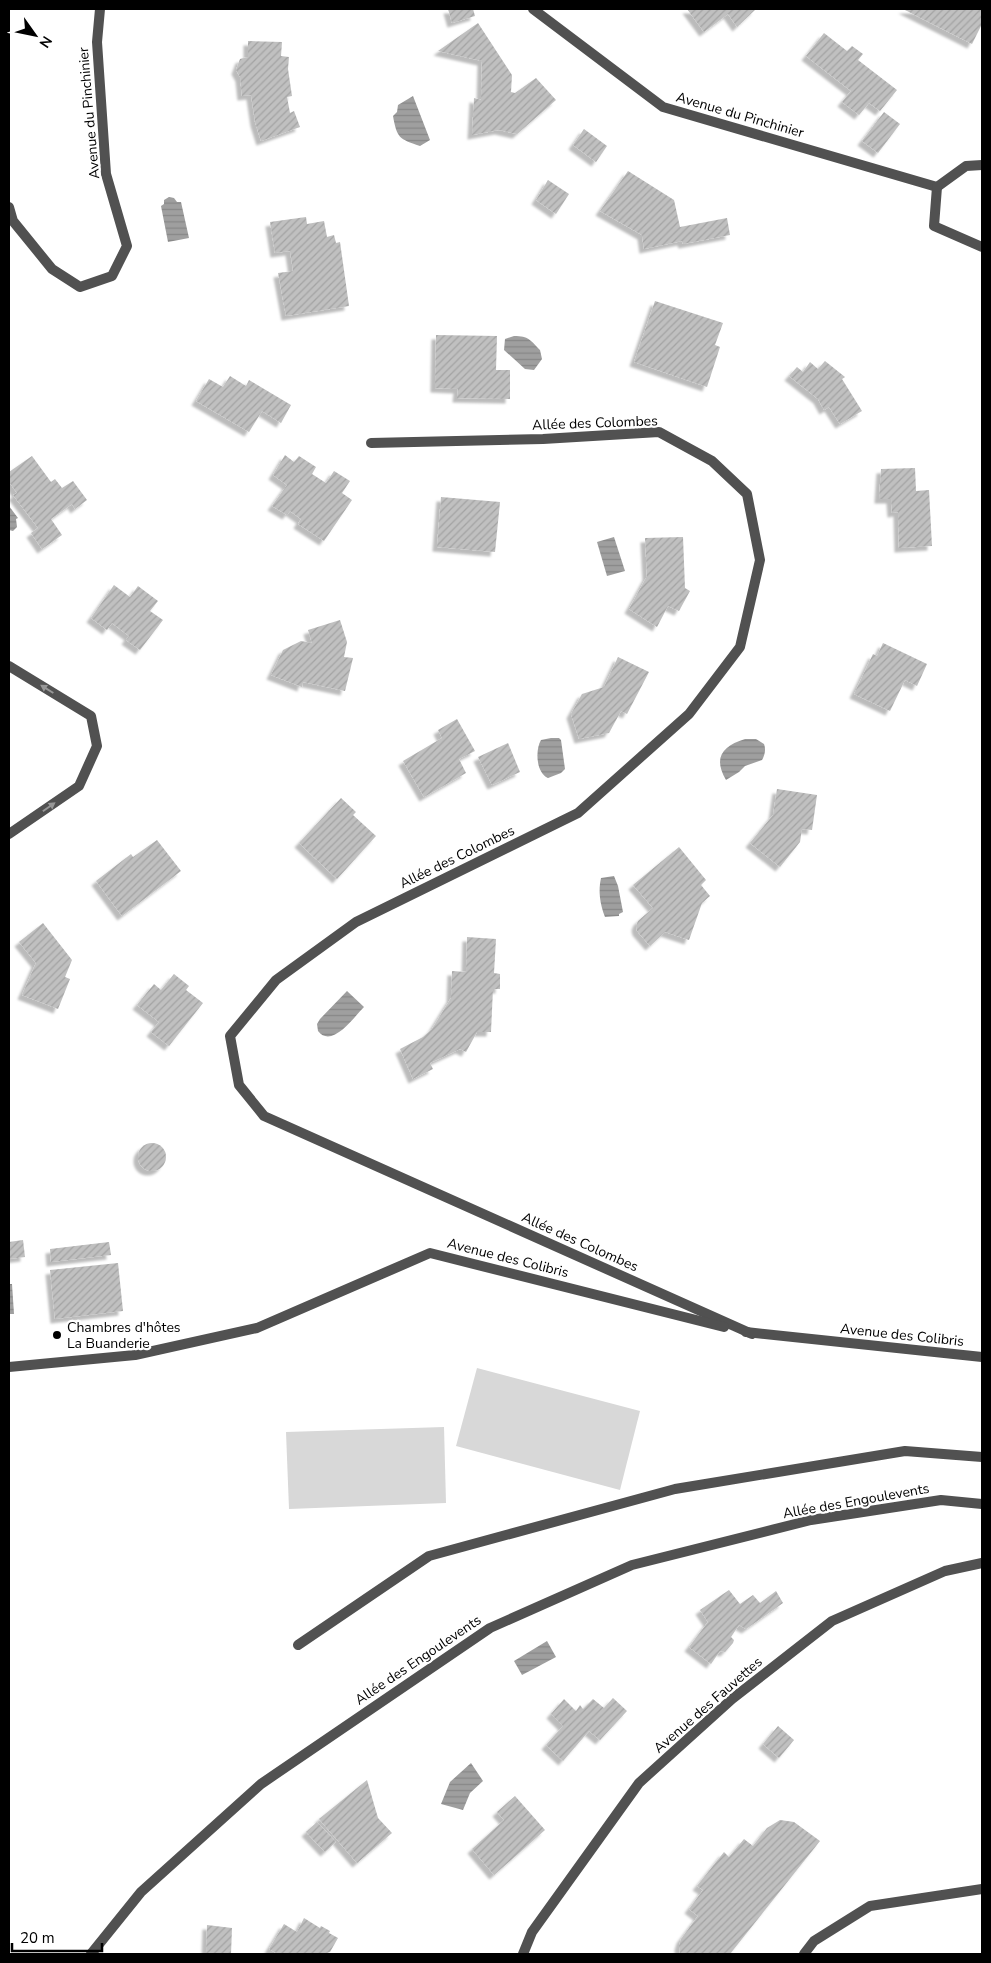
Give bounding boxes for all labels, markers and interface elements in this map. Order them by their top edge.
north arrow [10,10,60,60]
text: N [35,32,56,51]
street label: Avenue du Pinchinier [74,46,104,180]
street label: Avenue du Pinchinier [674,88,806,142]
street label: Allée des Colombes [532,411,658,435]
one-way arrow [40,685,53,694]
one-way arrow [42,802,56,812]
street label: Allée des Colombes [396,821,518,893]
street label: Allée des Colombes [519,1208,642,1276]
street label: Avenue des Colibris [445,1234,571,1282]
place label: Chambres d'hôtes La Buanderie [67,1318,181,1353]
street label: Avenue des Colibris [839,1319,965,1351]
marker: Chambres d'hôtes La Buanderie [51,1329,63,1341]
street label: Allée des Engoulevents [781,1479,931,1523]
street label: Allée des Engoulevents [351,1610,485,1709]
street label: Avenue des Fauvettes [650,1652,767,1757]
scale bar [12,1920,102,1952]
text: 20 m [20,1928,55,1948]

